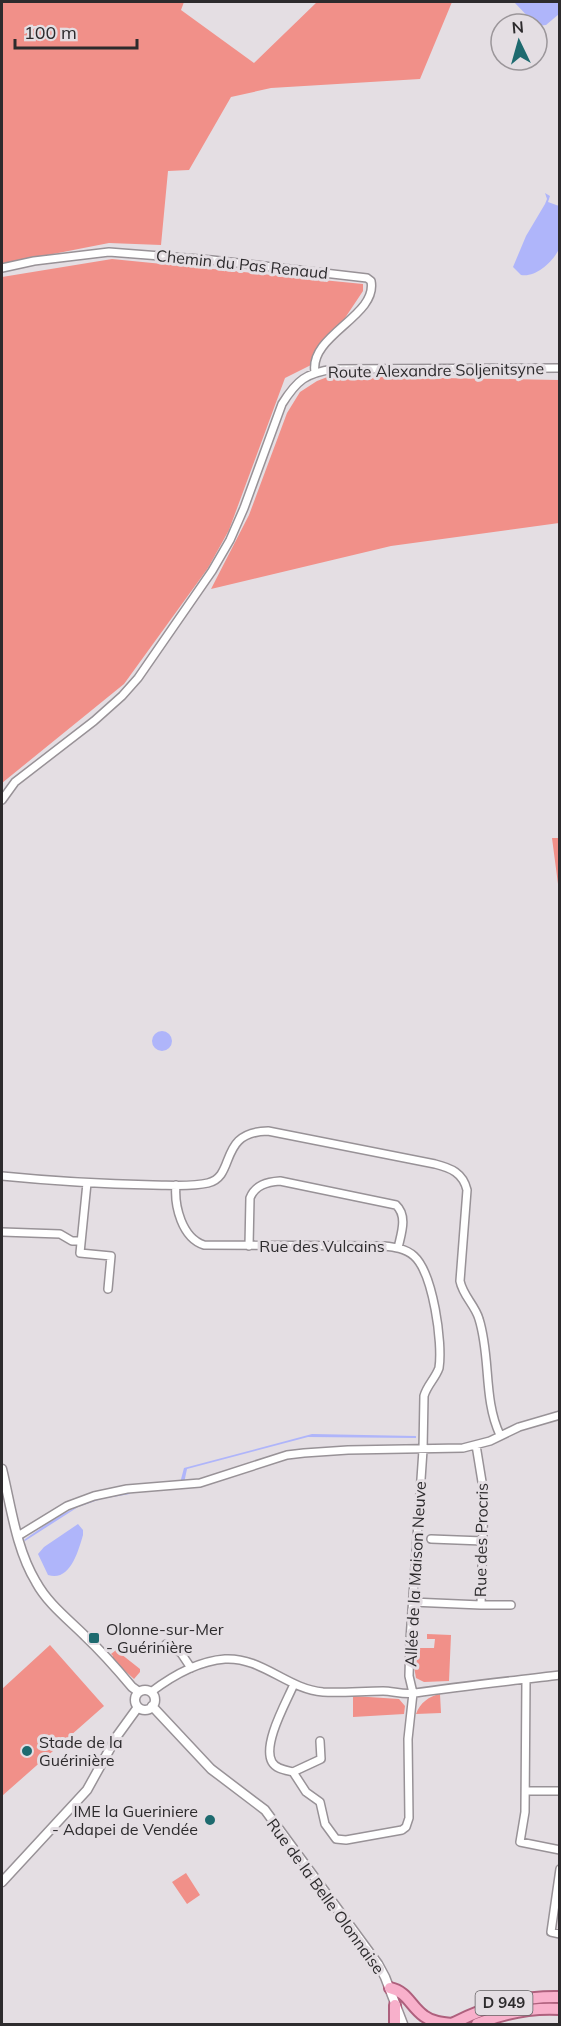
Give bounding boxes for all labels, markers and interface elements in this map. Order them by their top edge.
scale bar [15,12,136,50]
north arrow [489,12,549,72]
text: N [511,17,525,38]
text: 100 m [24,21,77,44]
street label: Chemin du Pas Renaud [155,245,329,283]
street label: Route Alexandre Soljenitsyne [328,358,544,382]
street label: Rue des Vulcains [259,1236,385,1256]
street label: Allée de la Maison Neuve [400,1481,430,1667]
street label: Rue des Procris [470,1483,492,1597]
place label: Olonne-sur-Mer - Guérinière [106,1619,224,1657]
marker: Olonne-sur-Mer - Guérinière [87,1631,101,1645]
place label: Stade de la Guérinière [39,1732,123,1770]
marker: Stade de la Guérinière [20,1744,34,1758]
place label: IME la Gueriniere - Adapei de Vendée [52,1801,198,1839]
marker: IME la Gueriniere - Adapei de Vendée [203,1813,217,1827]
street label: Rue de la Belle Olonnaise [263,1814,389,1978]
road number: D 949 [476,1991,532,2015]

